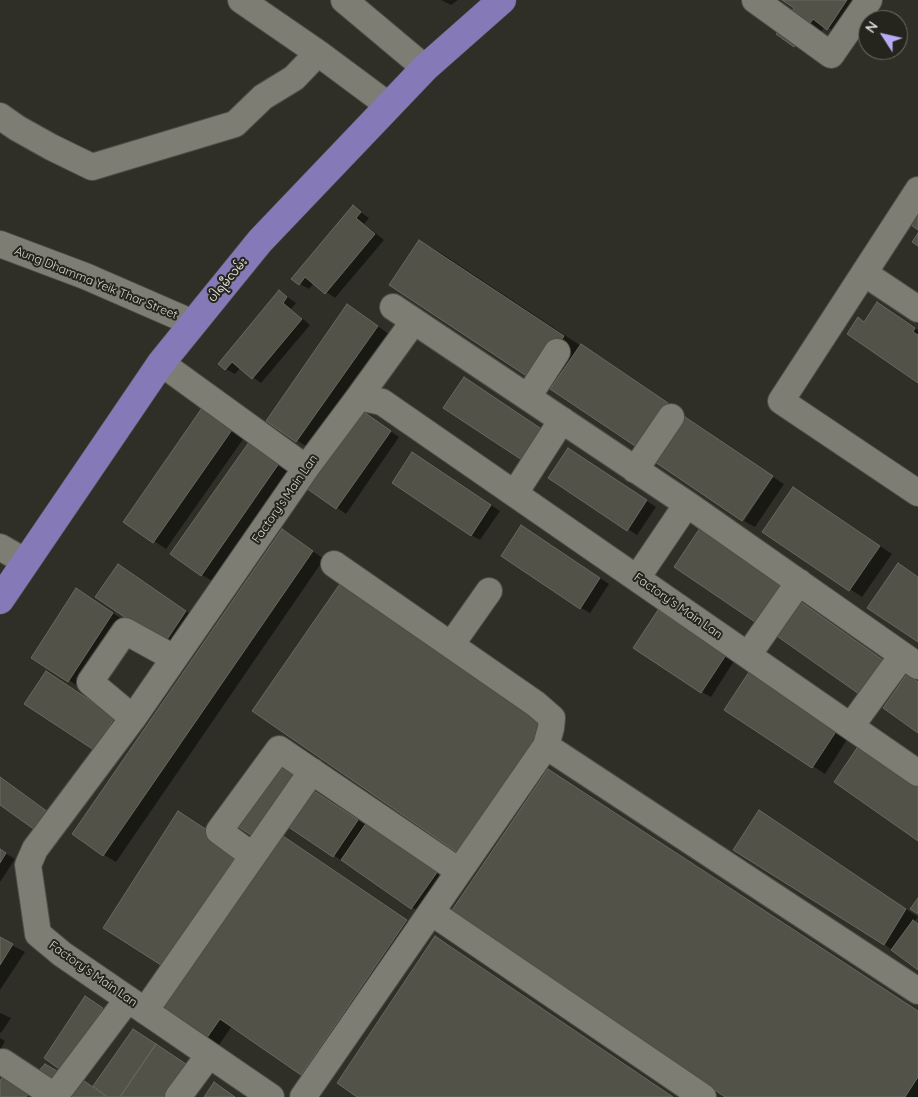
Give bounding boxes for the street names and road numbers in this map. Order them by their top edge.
street label: Aung Dhamma Yeik Thar Street [12,244,180,322]
street label: ပါရမီလမ်း [205,255,251,305]
street label: Factory's Main Lan [249,452,321,546]
street label: Factory's Main Lan [631,570,725,642]
street label: Factory's Main Lan [46,938,140,1010]

